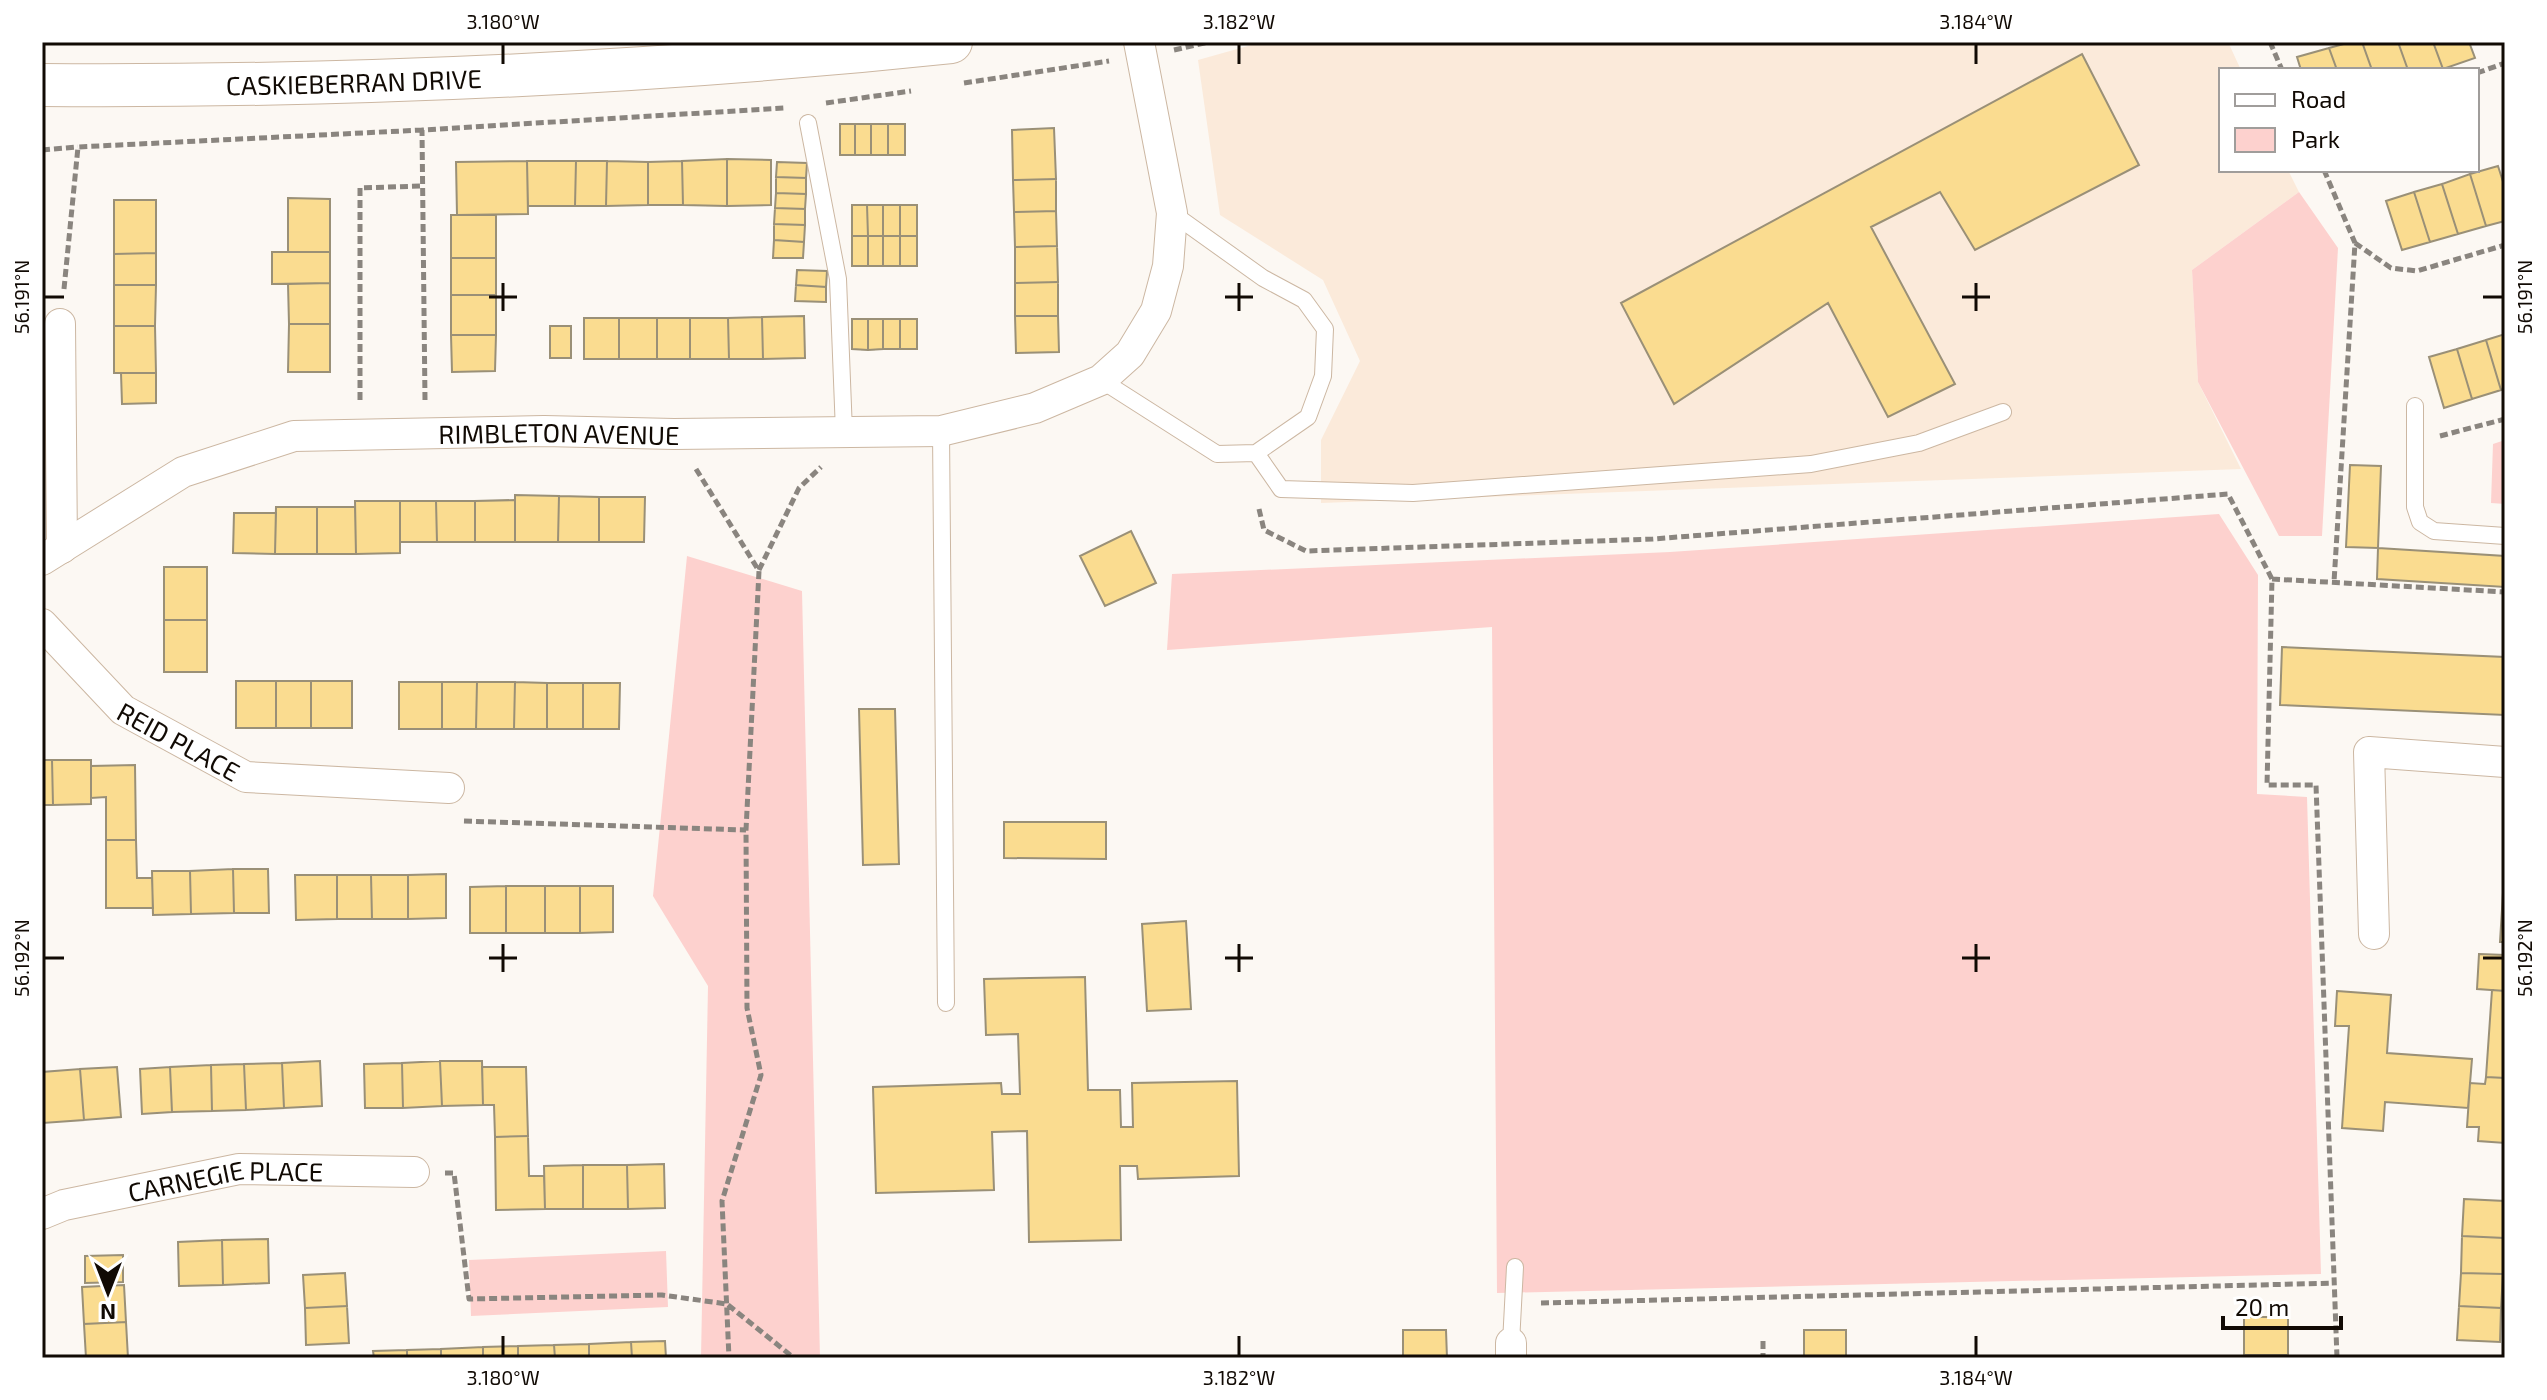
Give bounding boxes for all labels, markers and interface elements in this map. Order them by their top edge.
text: 3.180°W [466,9,540,33]
text: 3.182°W [1203,9,1275,33]
text: 3.184°W [1939,9,2013,33]
street label: CASKIEBERRAN DRIVE [226,61,483,100]
legend [2219,68,2479,172]
text: Road [2291,84,2346,113]
text: Park [2291,124,2340,153]
text: 56.191°N [9,260,33,334]
text: 56.191°N [2512,260,2536,334]
street label: RIMBLETON AVENUE [438,415,680,450]
street label: REID PLACE [113,695,246,786]
text: 56.192°N [9,919,33,997]
text: 56.192°N [2512,919,2536,997]
street label: CARNEGIE PLACE [125,1153,324,1207]
north arrow [68,1252,148,1332]
scale bar [2223,1280,2341,1330]
text: 20 m [2235,1292,2289,1321]
text: N [100,1300,116,1326]
text: 3.180°W [466,1365,540,1389]
text: 3.182°W [1203,1365,1275,1389]
text: 3.184°W [1939,1365,2013,1389]

